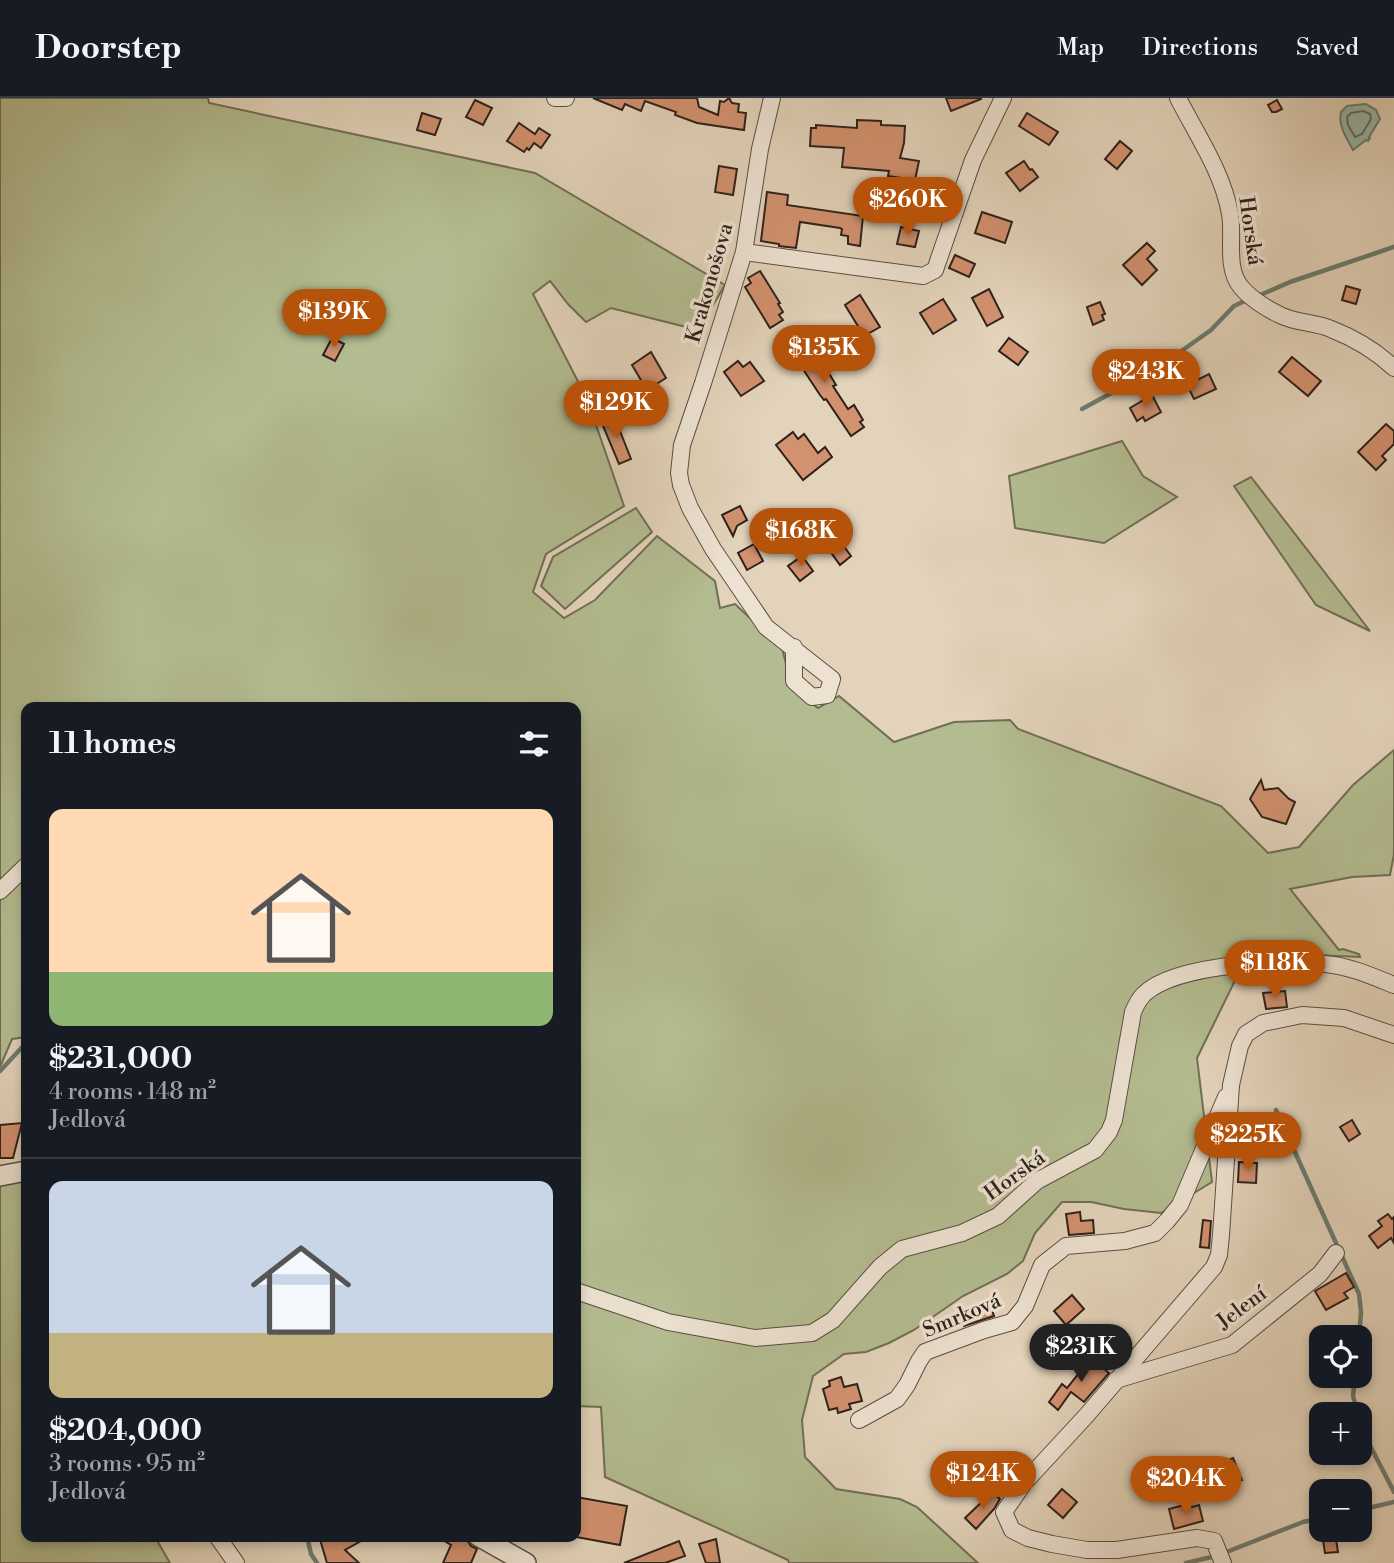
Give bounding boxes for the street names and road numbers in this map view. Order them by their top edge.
street label: Horská [1232,195,1268,267]
street label: Krakonošova [681,220,740,346]
street label: Horská [979,1145,1051,1207]
street label: Jelení [1211,1280,1273,1336]
street label: Smrková [919,1288,1005,1344]

